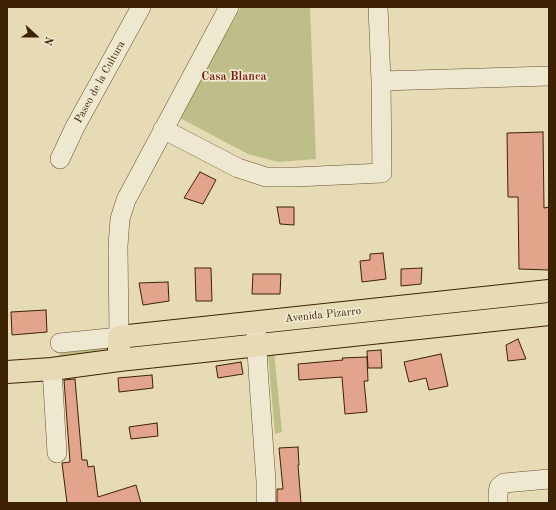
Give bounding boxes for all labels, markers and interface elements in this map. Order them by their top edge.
north arrow [16,16,56,56]
text: N [41,35,54,46]
street label: Paseo de la Cultura [72,39,128,125]
district label: Casa Blanca [201,70,267,84]
street label: Avenida Pizarro [284,304,362,326]

